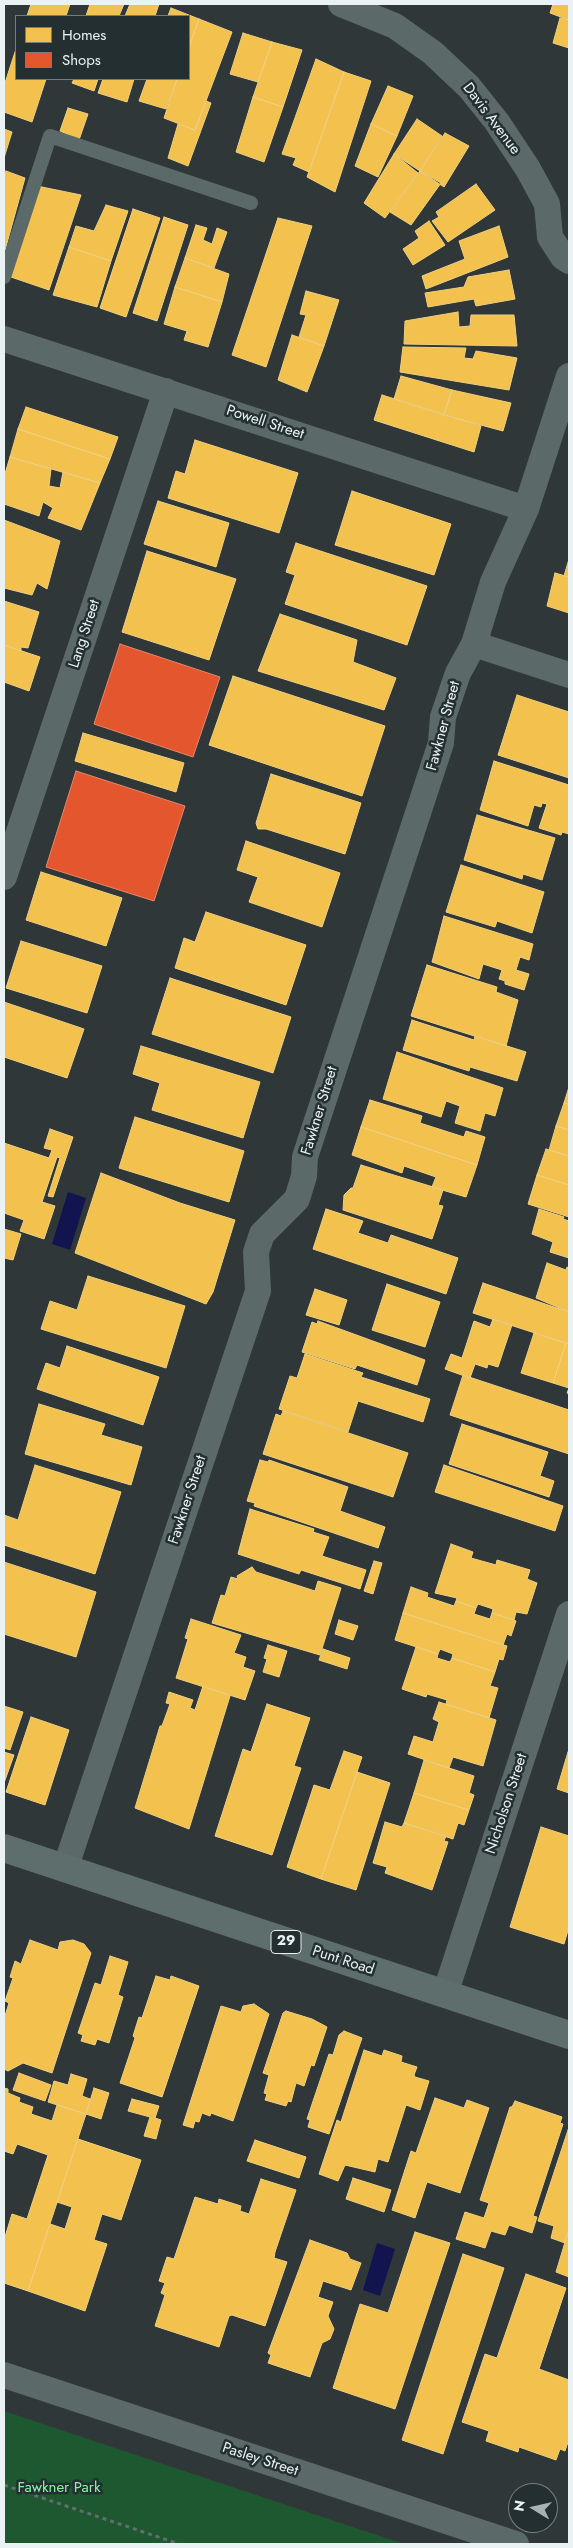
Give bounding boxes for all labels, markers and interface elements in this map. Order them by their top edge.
legend [15,15,190,80]
text: Homes [62,24,106,46]
text: Shops [62,49,101,71]
street label: Davis Avenue [458,80,524,158]
street label: Powell Street [224,402,306,444]
street label: Lang Street [66,598,104,670]
street label: Fawkner Street [423,679,465,773]
street label: Fawkner Street [298,1064,342,1158]
street label: Fawkner Street [165,1453,211,1547]
street label: Nicholson Street [482,1751,532,1857]
road number: 29 [271,1930,301,1954]
street label: Punt Road [310,1943,376,1979]
street label: Pasley Street [220,2439,300,2481]
park label: Fawkner Park [18,2479,100,2497]
north arrow [508,2483,558,2533]
text: N [508,2499,530,2513]

